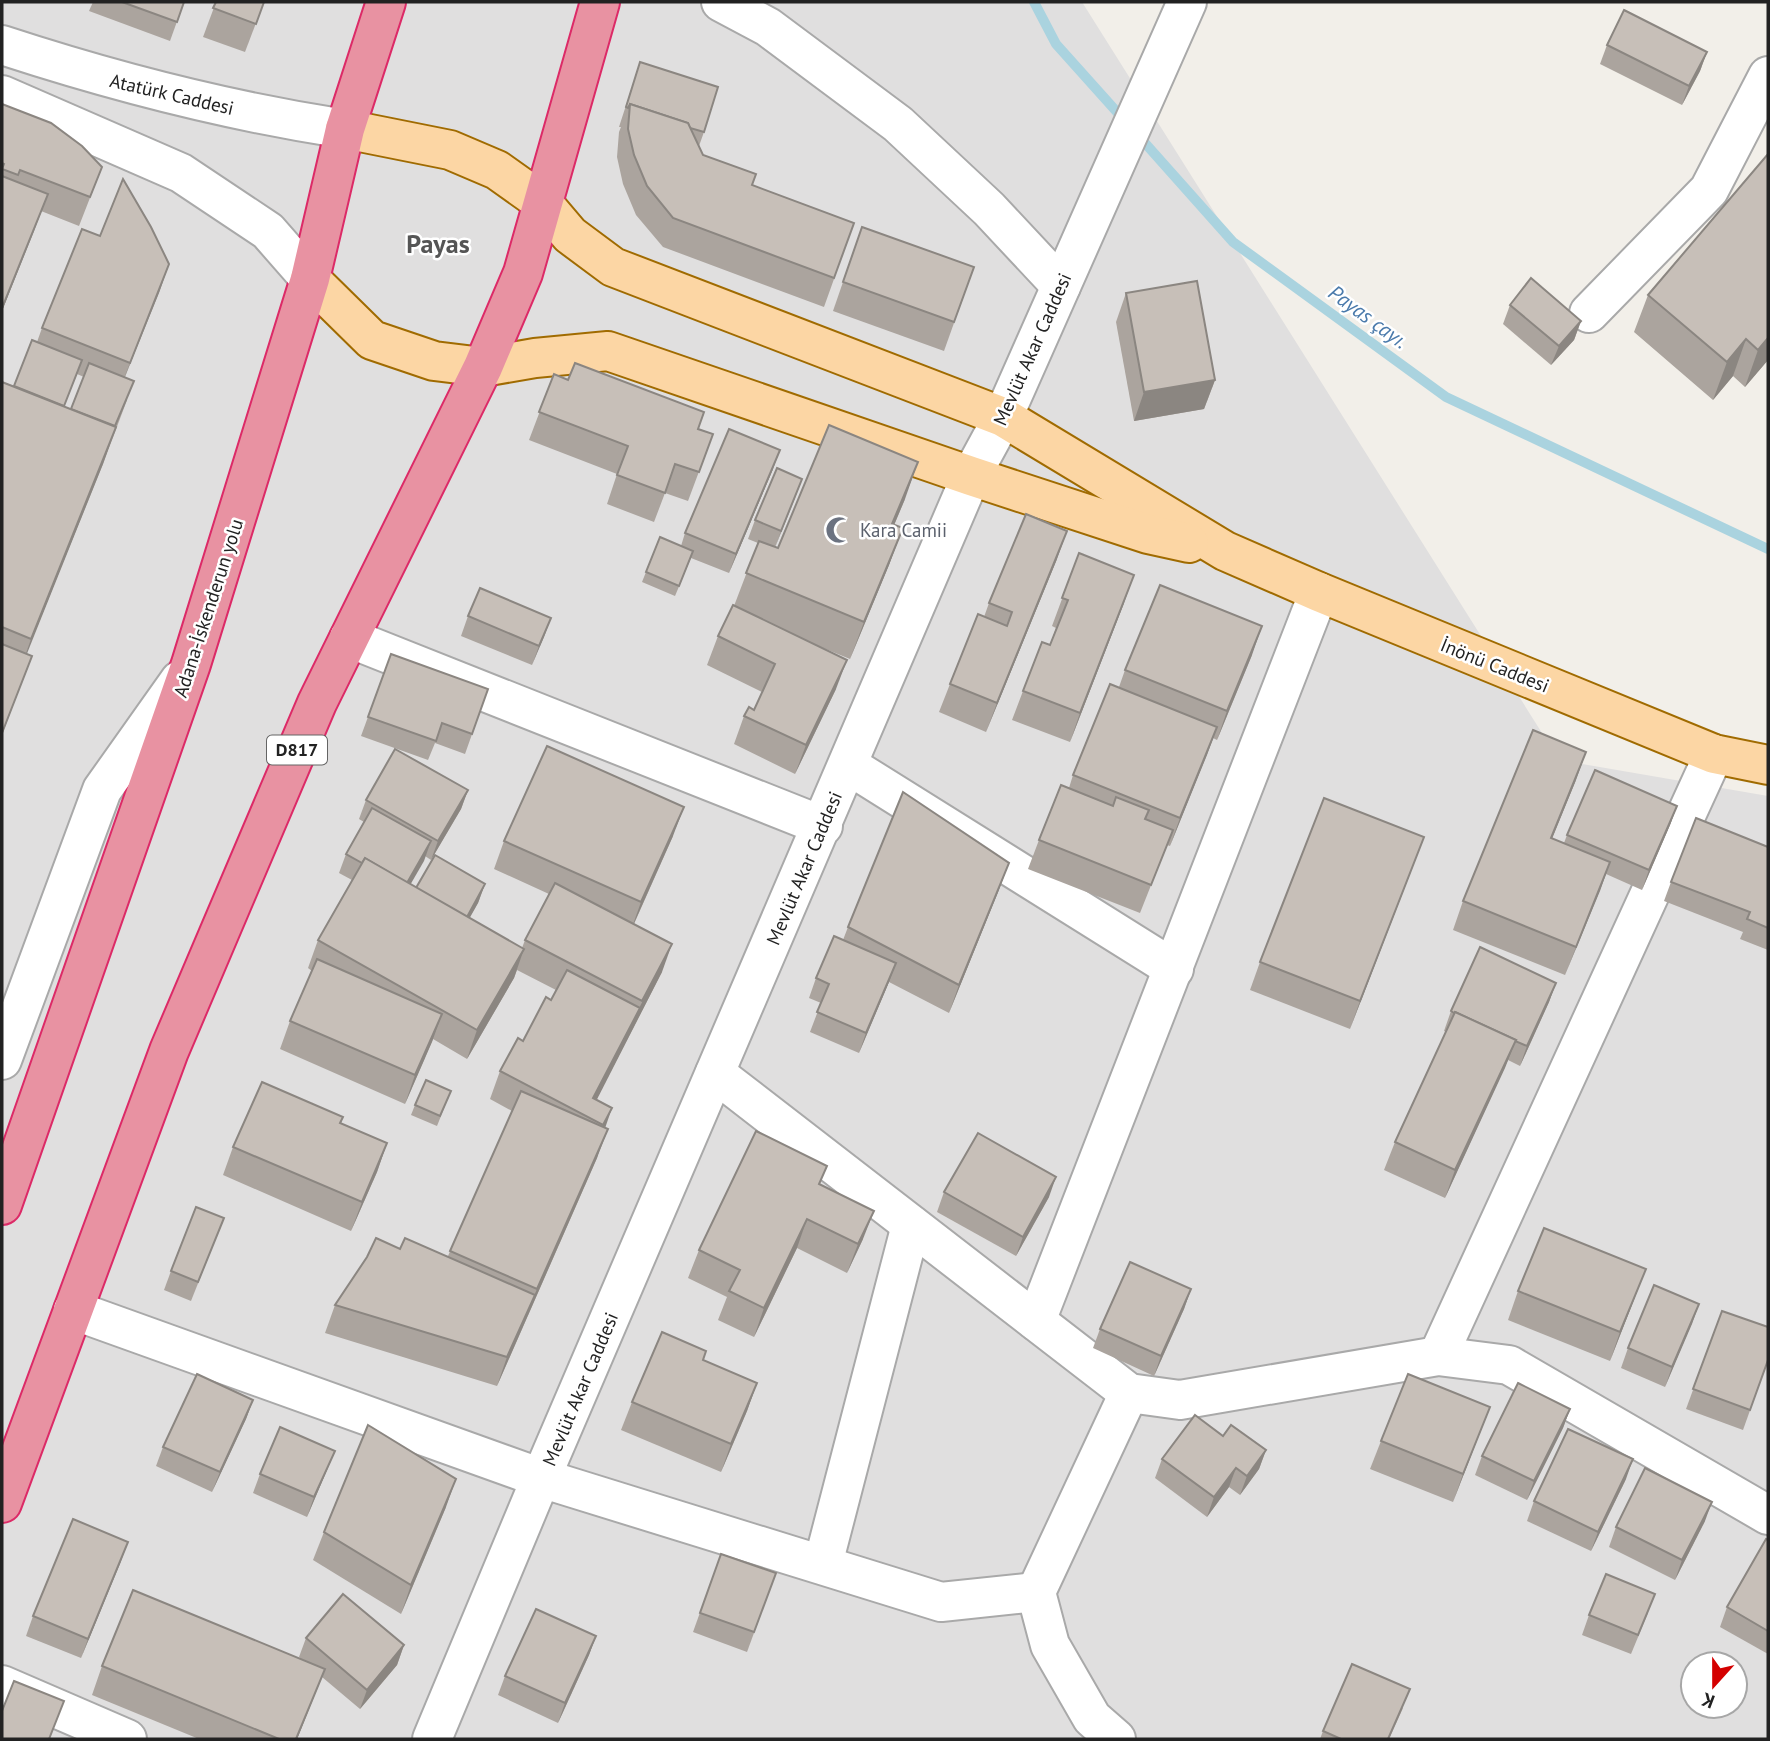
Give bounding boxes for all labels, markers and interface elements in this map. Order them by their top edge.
street label: Atatürk Caddesi [108,68,236,120]
district label: Payas [406,227,470,260]
street label: Mevlüt Akar Caddesi [988,269,1076,429]
water label: Payas çayı. [1323,279,1413,355]
mosque icon: Kara Camii [824,515,854,545]
street label: Adana-İskenderun yolu [168,516,248,700]
place label: Kara Camii [860,518,947,542]
street label: İnönü Caddesi [1437,632,1553,698]
road number: D817 [267,736,327,764]
street label: Mevlüt Akar Caddesi [761,788,847,948]
street label: Mevlüt Akar Caddesi [537,1309,623,1469]
north arrow [1679,1650,1749,1720]
text: K [1698,1687,1718,1714]

